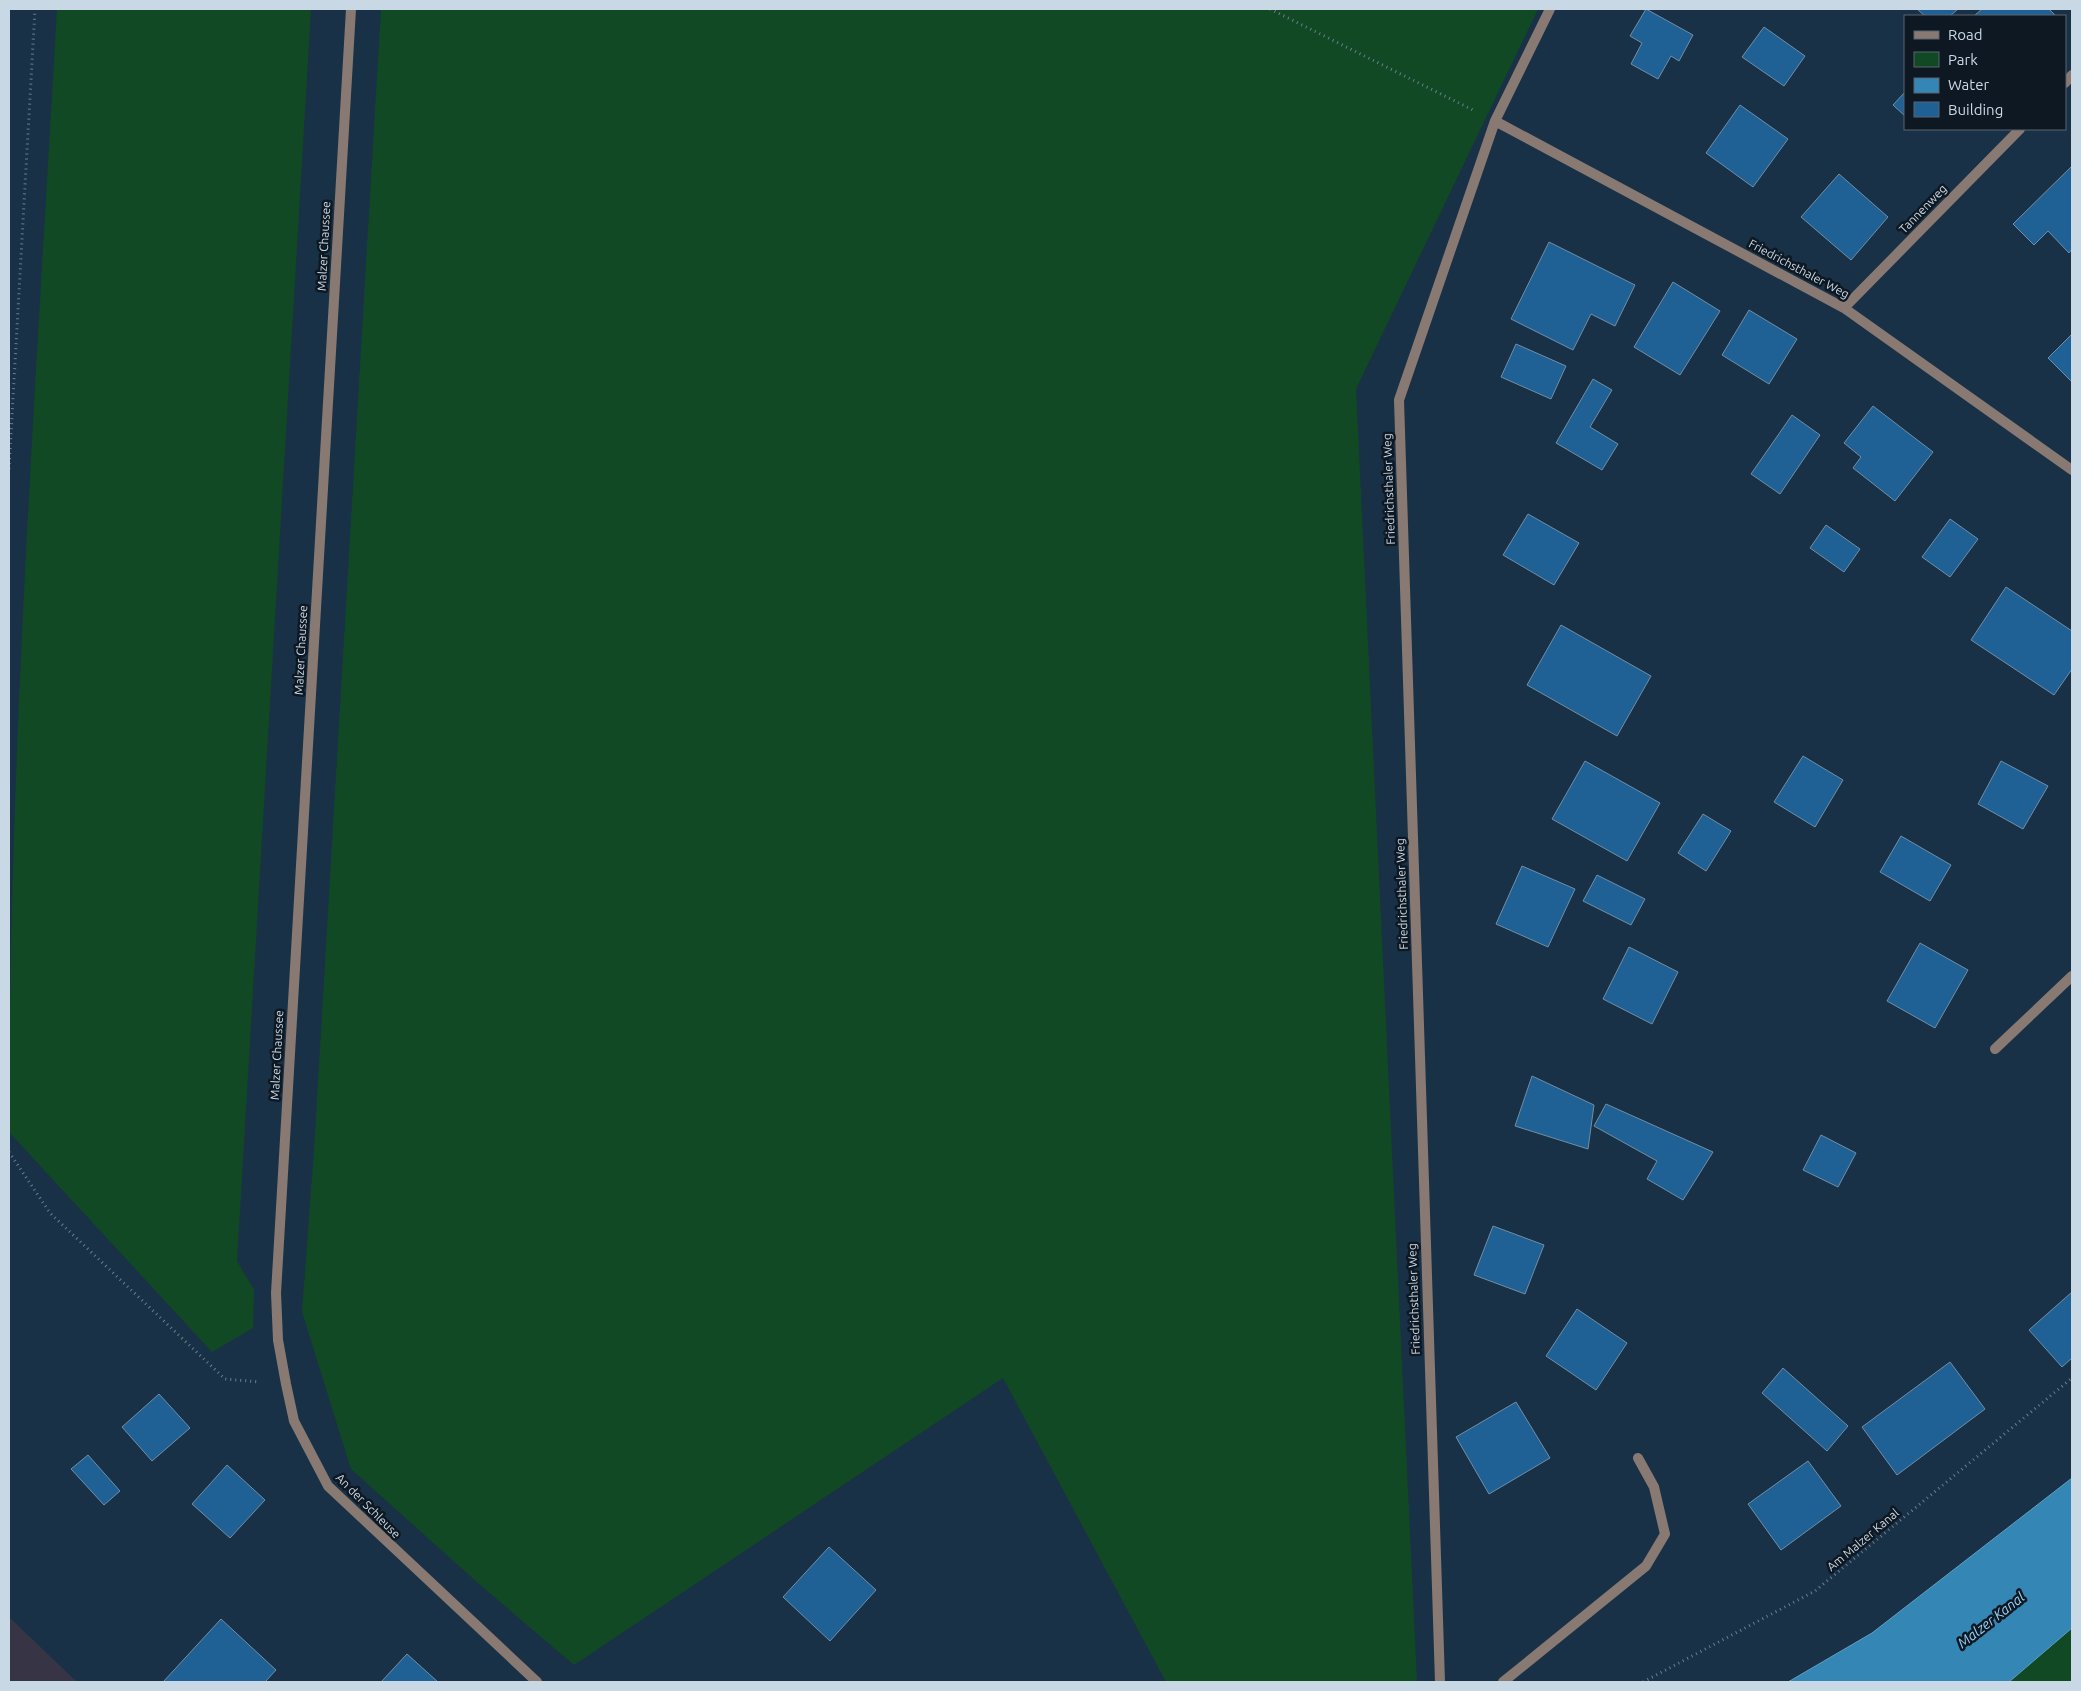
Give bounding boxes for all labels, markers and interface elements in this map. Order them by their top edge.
legend [1904,15,2066,130]
text: Road [1948,26,1983,43]
text: Park [1948,51,1978,68]
text: Water [1948,76,1989,93]
text: Building [1948,101,2003,118]
street label: Tannenweg [1896,182,1949,236]
street label: Malzer Chaussee [315,201,332,291]
street label: Friedrichsthaler Weg [1747,237,1852,300]
street label: Friedrichsthaler Weg [1380,433,1397,545]
street label: Malzer Chaussee [292,605,309,695]
street label: Friedrichsthaler Weg [1393,838,1410,950]
street label: Malzer Chaussee [268,1010,285,1100]
street label: Friedrichsthaler Weg [1405,1243,1422,1355]
street label: An der Schleuse [334,1471,403,1540]
street label: Am Malzer Kanal [1824,1506,1901,1573]
water label: Malzer Kanal [1954,1589,2028,1651]

